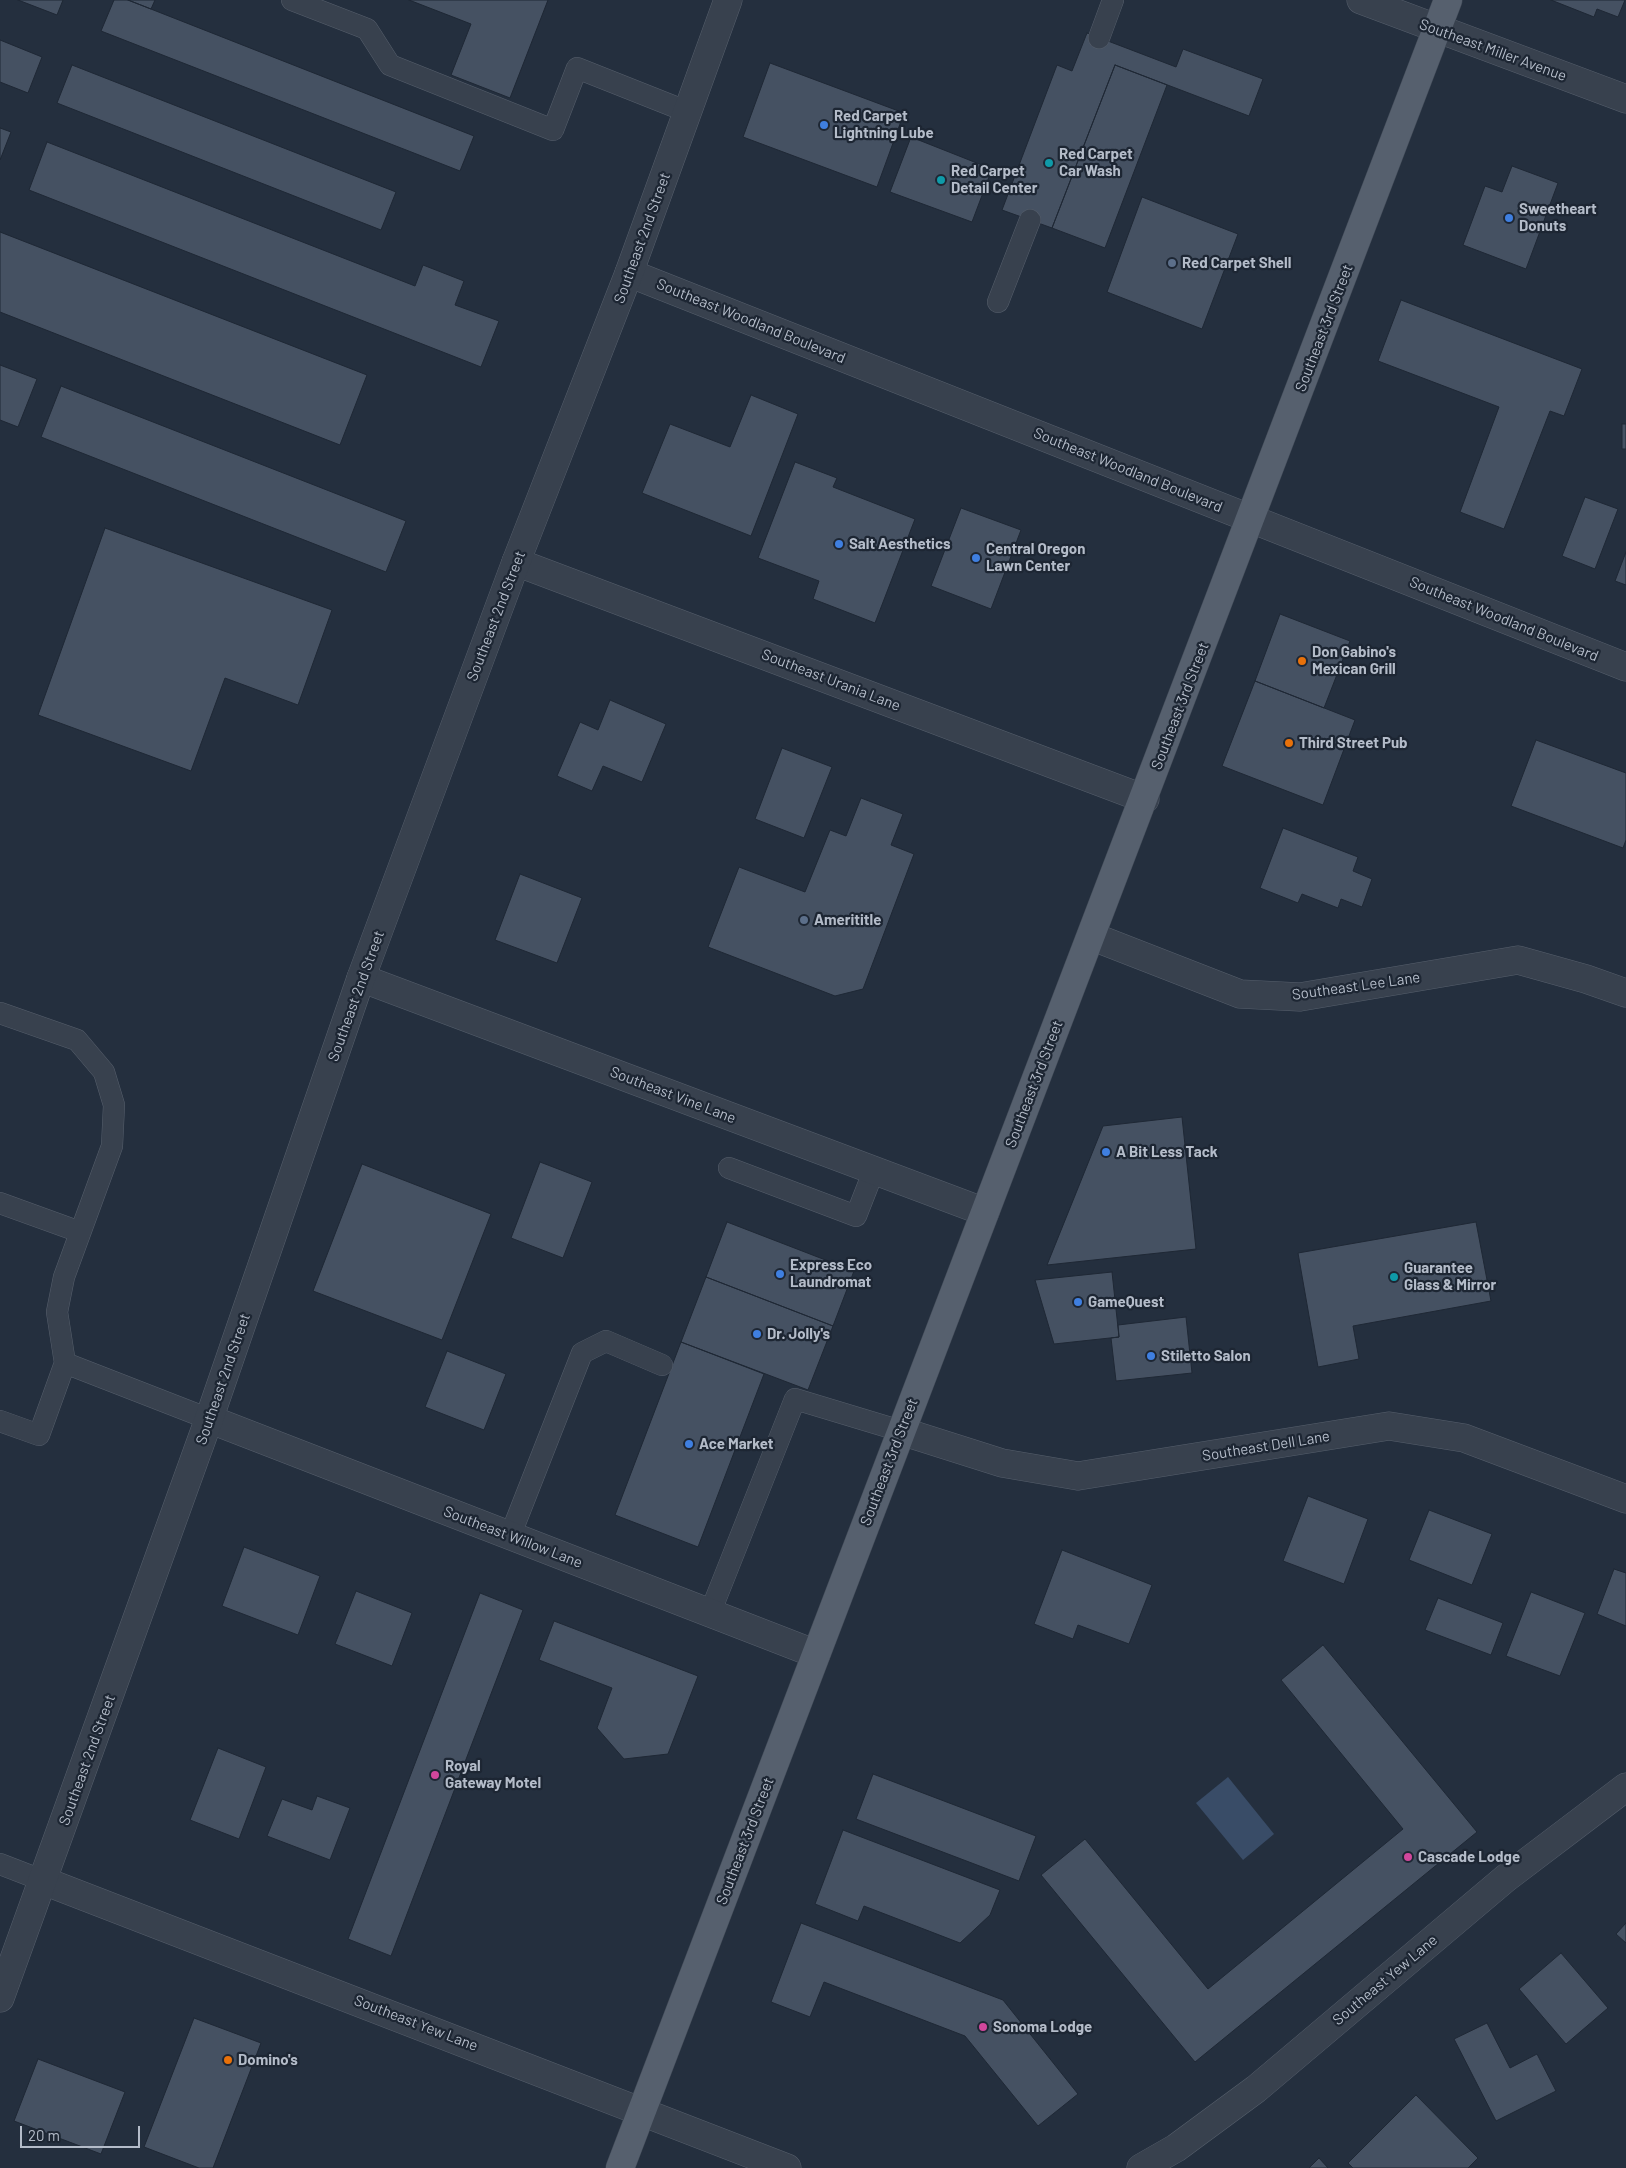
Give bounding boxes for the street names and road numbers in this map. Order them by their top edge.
street label: Southeast Miller Avenue [1417,15,1569,85]
street label: Southeast 2nd Street [610,170,674,306]
street label: Southeast 3rd Street [1291,262,1357,394]
street label: Southeast Woodland Boulevard [654,275,848,367]
street label: Southeast Woodland Boulevard [1031,424,1225,516]
street label: Southeast 2nd Street [463,548,529,684]
street label: Southeast Woodland Boulevard [1407,573,1601,665]
street label: Southeast 3rd Street [1147,640,1213,772]
street label: Southeast Urania Lane [759,645,903,715]
street label: Southeast 2nd Street [324,928,388,1064]
street label: Southeast Lee Lane [1291,968,1421,1004]
street label: Southeast 3rd Street [1001,1018,1067,1150]
street label: Southeast Vine Lane [607,1063,739,1127]
street label: Southeast 2nd Street [192,1311,254,1447]
street label: Southeast 3rd Street [856,1396,922,1528]
street label: Southeast Dell Lane [1201,1427,1331,1465]
street label: Southeast Willow Lane [441,1502,585,1572]
street label: Southeast 2nd Street [55,1692,119,1828]
street label: Southeast 3rd Street [712,1775,778,1907]
street label: Southeast Yew Lane [1329,1931,1441,2029]
street label: Southeast Yew Lane [352,1991,480,2055]

